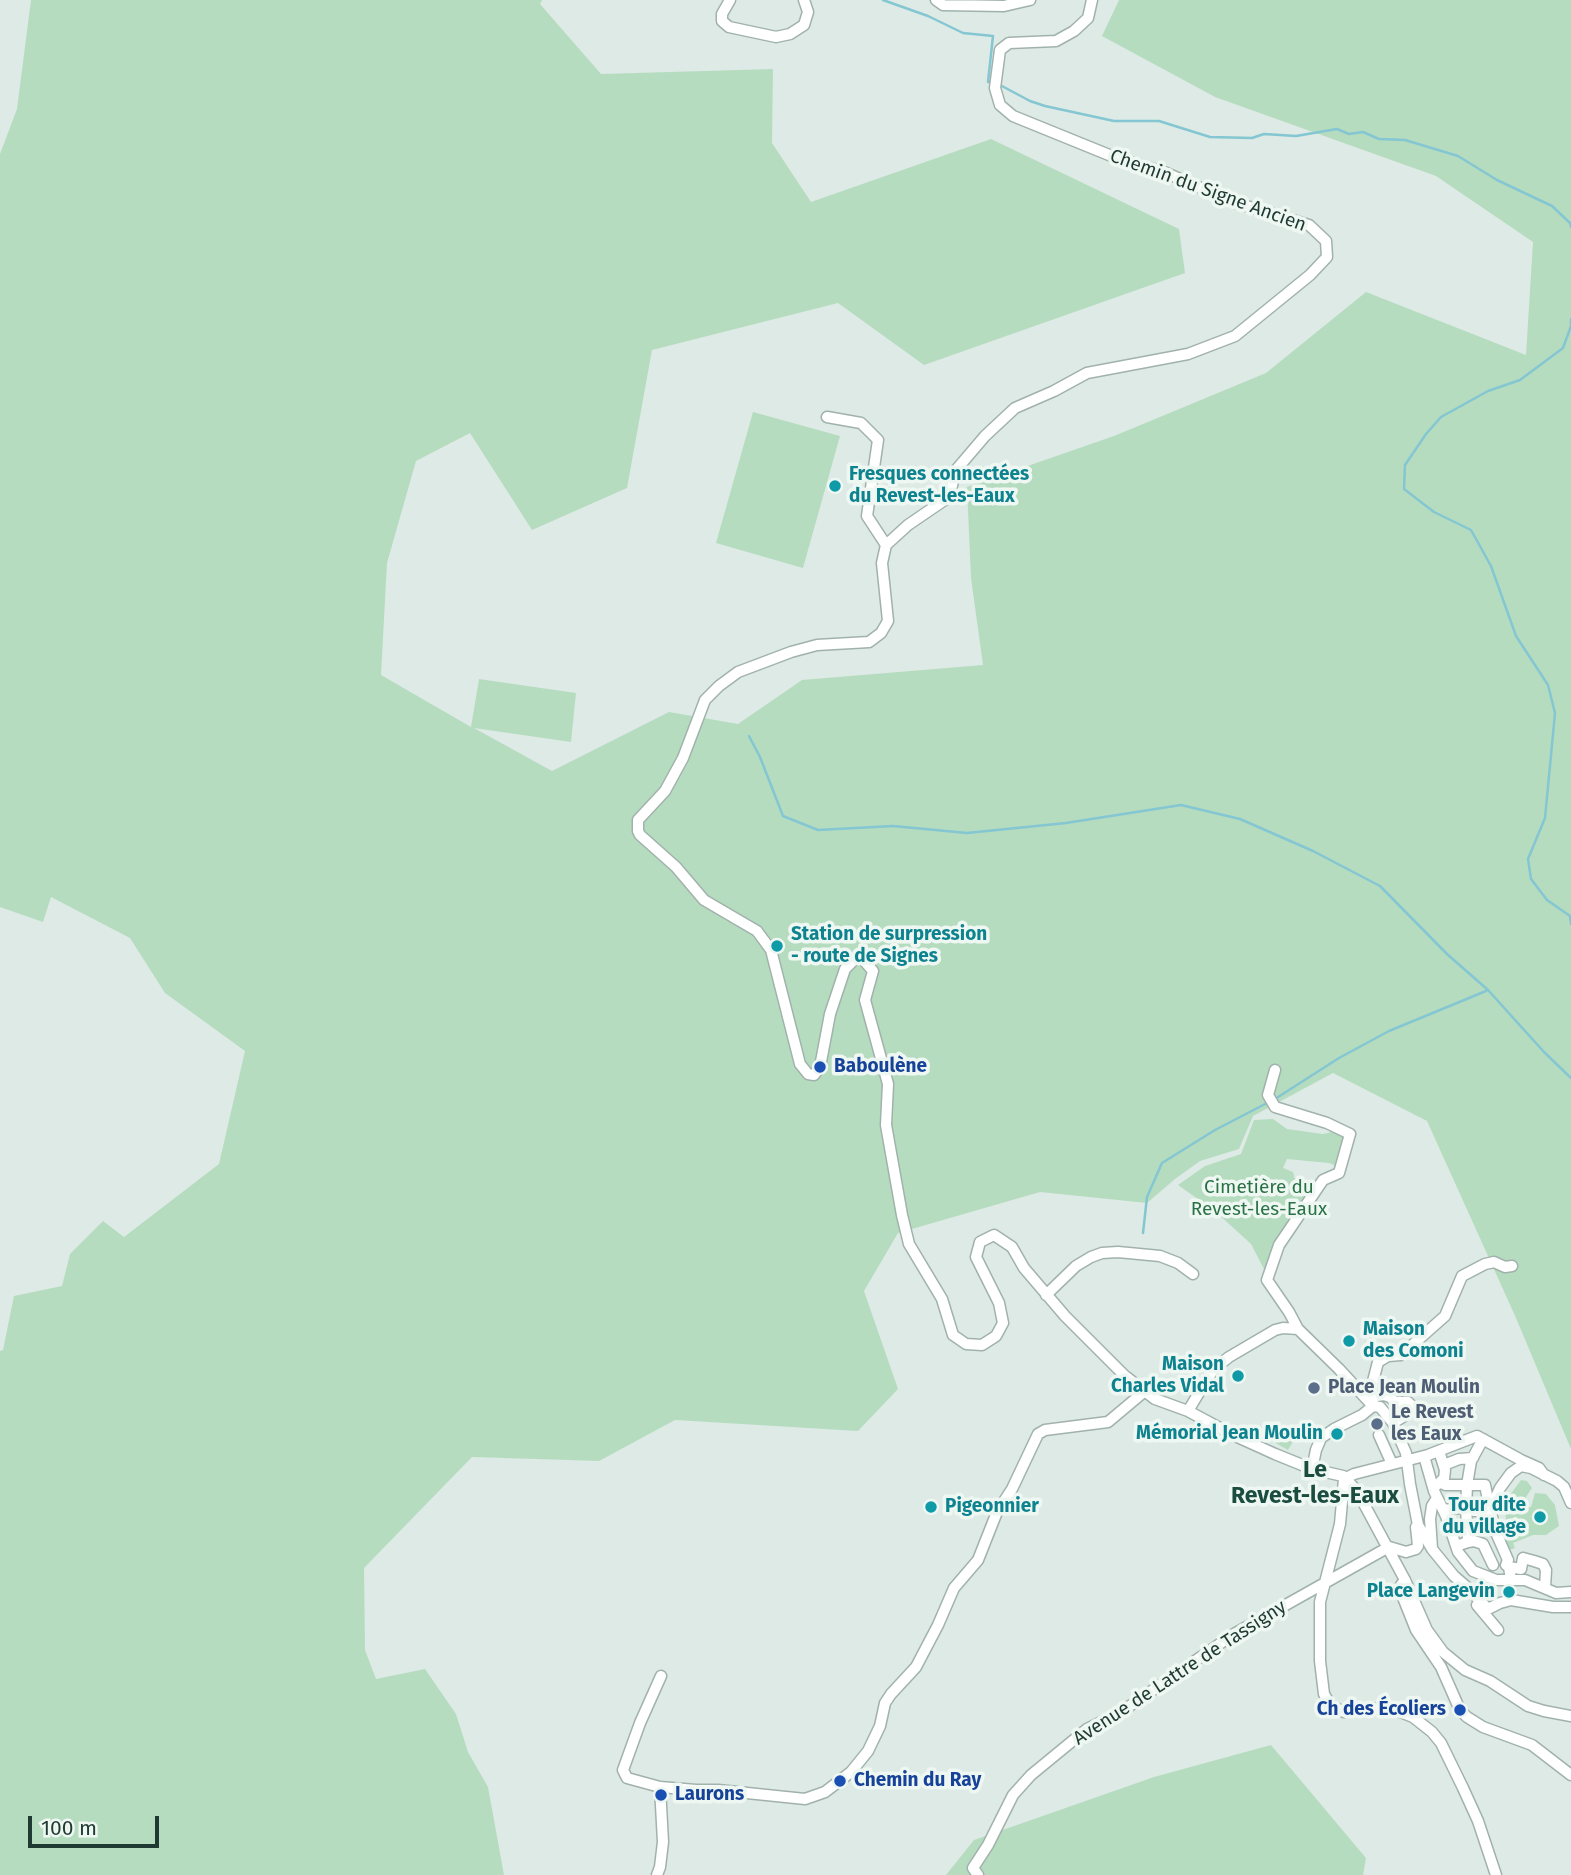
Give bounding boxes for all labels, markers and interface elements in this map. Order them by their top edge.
street label: Chemin du Signe Ancien [1107,145,1309,237]
place label: Fresques connectées du Revest-les-Eaux [849,464,1029,508]
marker: Fresques connectées du Revest-les-Eaux [827,478,843,494]
place label: Station de surpression - route de Signes [791,924,987,968]
marker: Station de surpression - route de Signes [769,938,785,954]
place label: Baboulène [834,1056,927,1078]
marker: Baboulène [812,1059,828,1075]
park label: Cimetière du Revest-les-Eaux [1191,1177,1327,1221]
place label: Maison des Comoni [1363,1319,1464,1363]
marker: Maison des Comoni [1341,1333,1357,1349]
place label: Maison Charles Vidal [1111,1354,1224,1398]
marker: Maison Charles Vidal [1230,1368,1246,1384]
place label: Place Jean Moulin [1328,1377,1480,1399]
marker: Place Jean Moulin [1306,1380,1322,1396]
place label: Le Revest les Eaux [1391,1402,1474,1446]
marker: Le Revest les Eaux [1369,1416,1385,1432]
place label: Mémorial Jean Moulin [1136,1423,1323,1445]
marker: Mémorial Jean Moulin [1329,1426,1345,1442]
district label: Le Revest-les-Eaux [1231,1457,1399,1511]
place label: Tour dite du village [1442,1495,1526,1539]
place label: Pigeonnier [945,1496,1039,1518]
marker: Pigeonnier [923,1499,939,1515]
marker: Tour dite du village [1532,1509,1548,1525]
place label: Place Langevin [1367,1581,1495,1603]
marker: Place Langevin [1501,1584,1517,1600]
street label: Avenue de Lattre de Tassigny [1069,1596,1291,1750]
place label: Ch des Écoliers [1317,1699,1446,1721]
marker: Ch des Écoliers [1452,1702,1468,1718]
place label: Chemin du Ray [854,1770,981,1792]
marker: Chemin du Ray [832,1773,848,1789]
place label: Laurons [675,1784,744,1806]
marker: Laurons [653,1787,669,1803]
scale bar [32,1801,163,1845]
text: 100 m [41,1815,97,1841]

